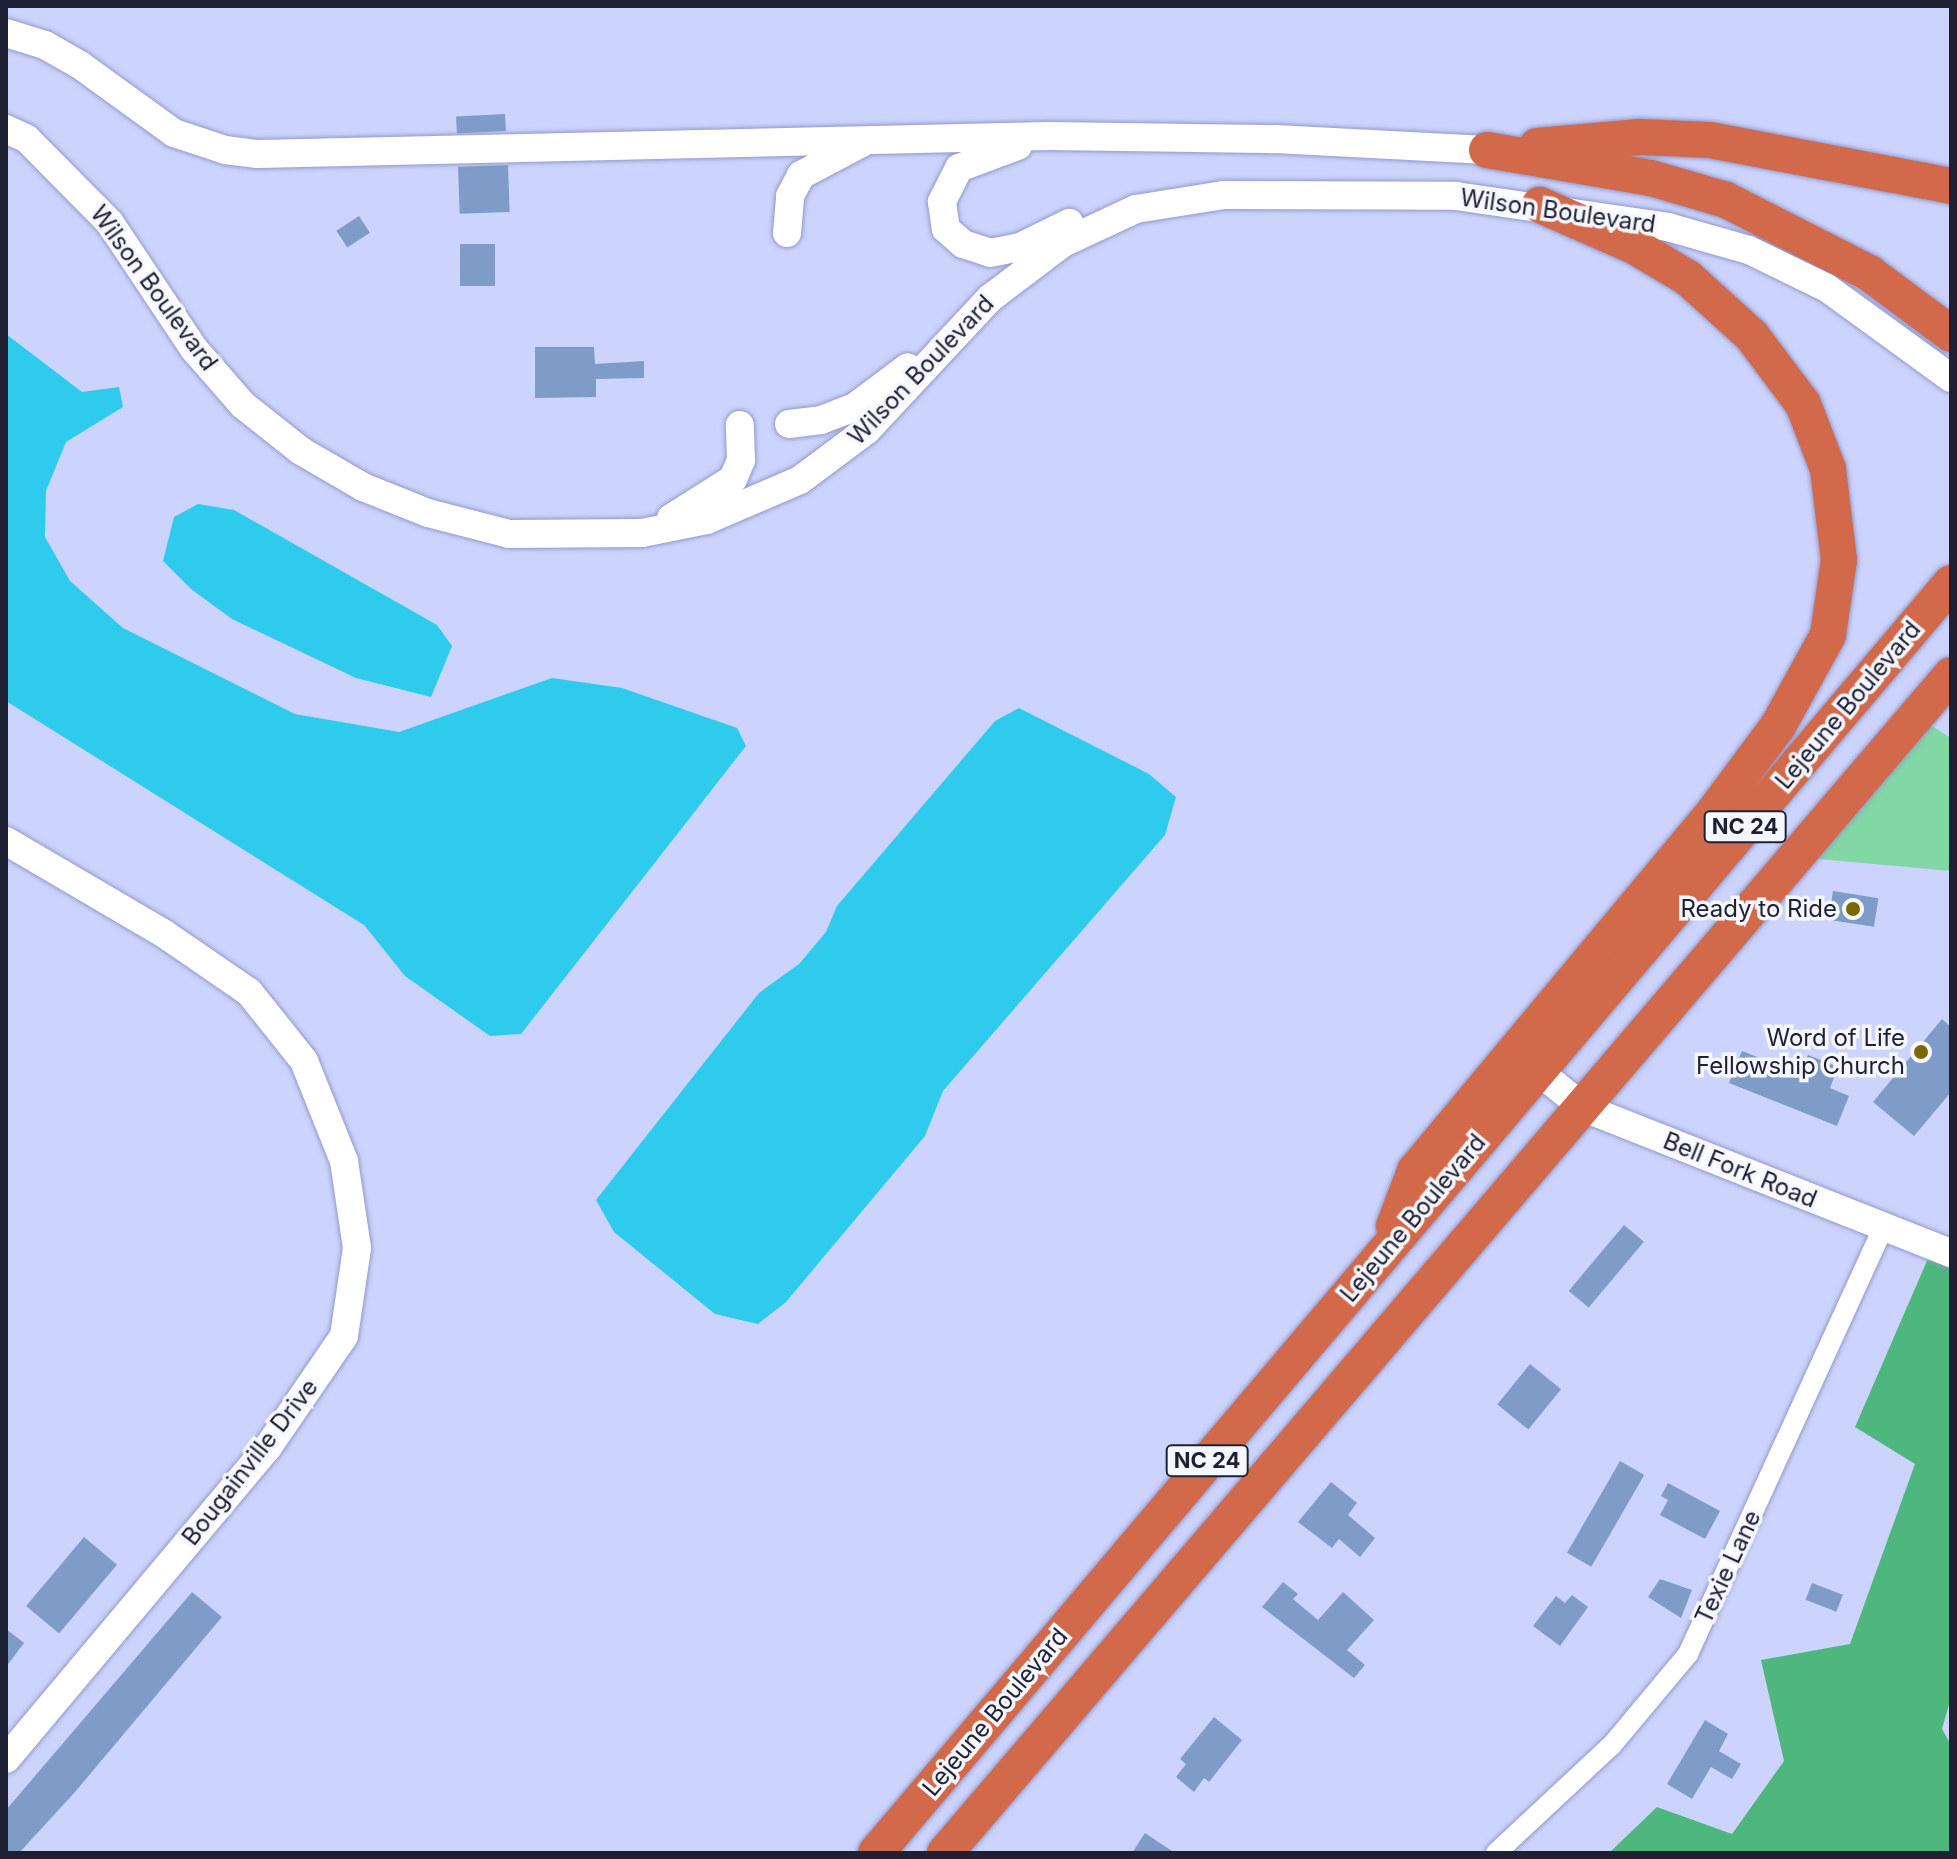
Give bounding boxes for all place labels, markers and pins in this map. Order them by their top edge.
place label: Ready to Ride [1680,895,1837,923]
marker: Ready to Ride [1844,900,1862,918]
place label: Word of Life Fellowship Church [1696,1024,1905,1080]
marker: Word of Life Fellowship Church [1912,1043,1930,1061]

